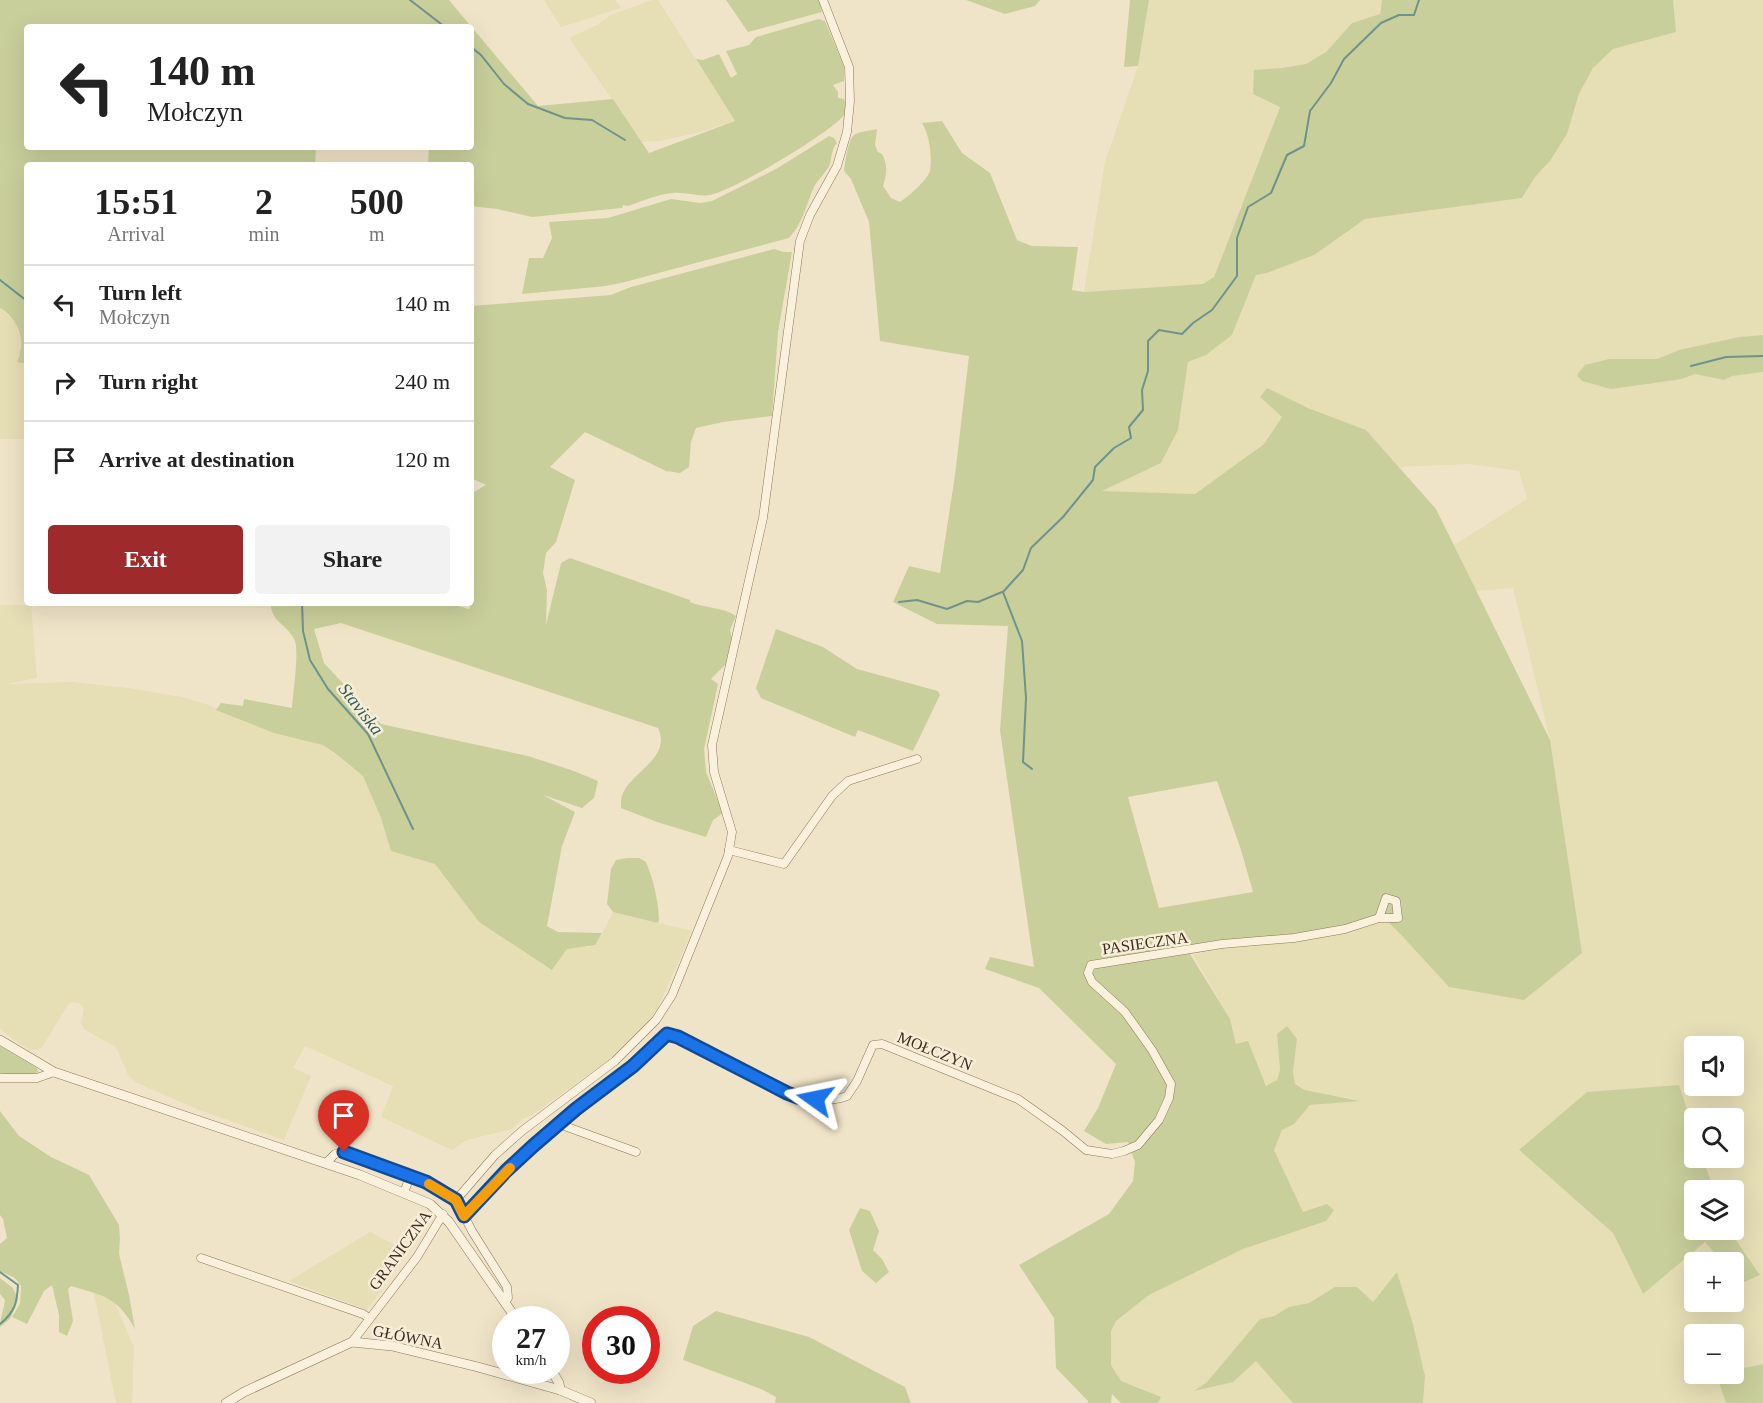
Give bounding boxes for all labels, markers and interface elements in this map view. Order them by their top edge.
icon: left [48,48,126,126]
text: 140 m [147,48,256,94]
text: Mołczyn [147,97,243,127]
text: 15:51 [94,182,178,222]
text: 2 [255,182,273,222]
text: 500 [350,182,404,222]
text: Arrival [107,223,165,245]
text: min [248,223,280,245]
text: m [369,223,385,245]
text: Turn left [99,280,182,305]
icon: left [48,288,81,321]
text: 140 m [394,291,450,316]
text: Mołczyn [99,306,170,328]
icon: right [48,366,81,399]
text: Turn right [99,369,198,394]
text: 240 m [394,369,450,394]
icon: arrive [48,444,81,477]
text: Arrive at destination [99,447,295,472]
text: 120 m [394,447,450,472]
button: Exit [48,525,243,594]
button: Share [255,525,450,594]
water label: Staviska [335,679,387,739]
street label: PASIECZNA [1101,928,1189,957]
street label: MOŁCZYN [895,1028,975,1074]
map controls [1684,1036,1744,1384]
button: sound [1684,1036,1744,1096]
position arrow [783,1067,847,1131]
pin [318,1090,369,1152]
icon: arrive [327,1099,360,1132]
button: search [1684,1108,1744,1168]
button: layers [1684,1180,1744,1240]
street label: GRANICZNA [365,1207,435,1293]
button: + [1684,1252,1744,1312]
speed limit sign: 30 [582,1306,660,1384]
street label: GŁÓWNA [371,1321,445,1352]
text: 27 [516,1321,546,1354]
button: − [1684,1324,1744,1384]
text: km/h [516,1352,546,1368]

